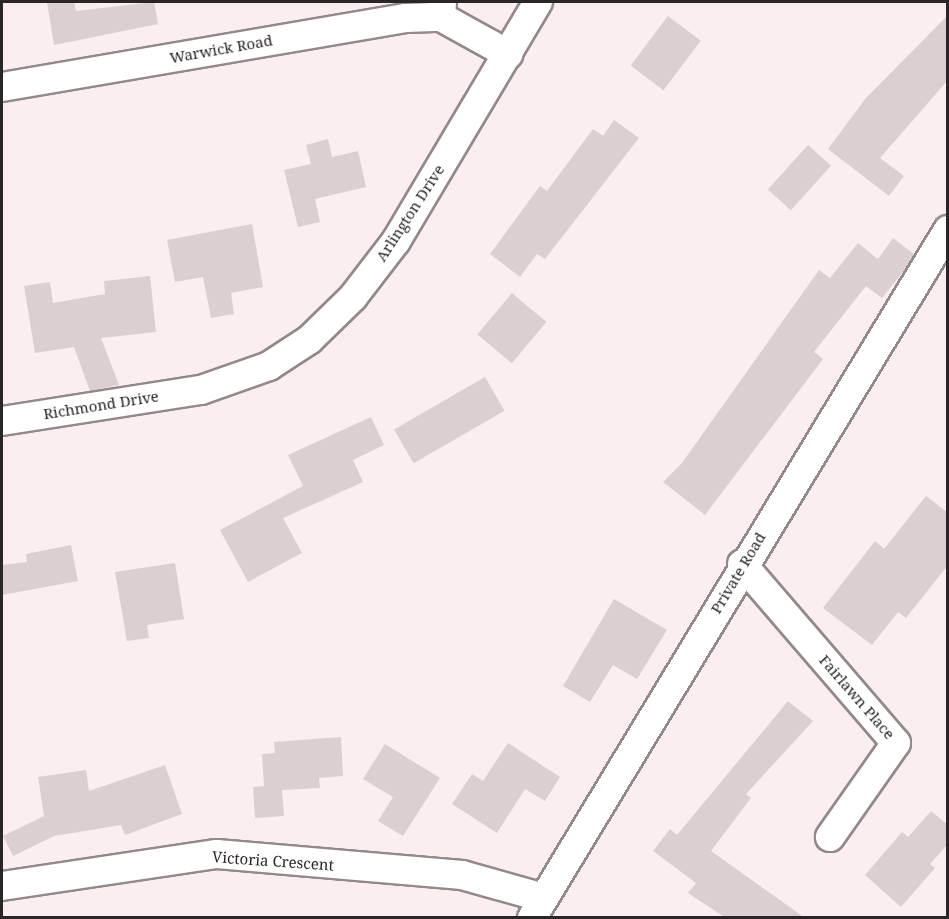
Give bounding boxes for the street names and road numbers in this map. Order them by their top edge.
street label: Warwick Road [168,31,274,67]
street label: Arlington Drive [372,161,448,265]
street label: Richmond Drive [42,387,160,423]
street label: Private Road [707,529,769,617]
street label: Fairlawn Place [816,651,898,743]
street label: Victoria Crescent [212,848,334,874]

